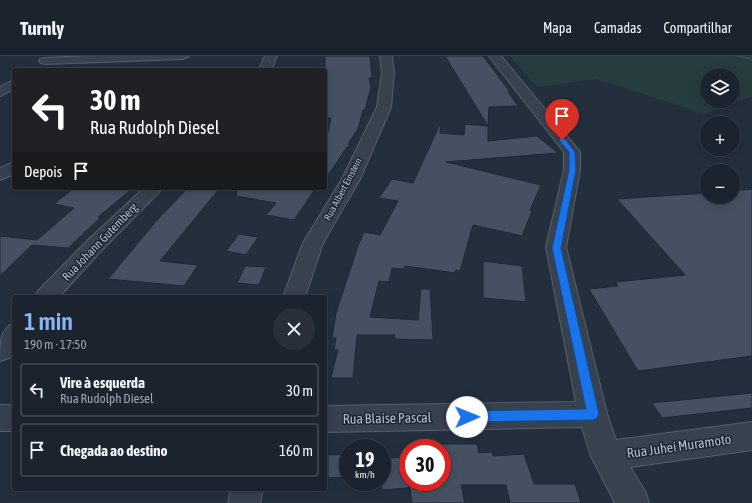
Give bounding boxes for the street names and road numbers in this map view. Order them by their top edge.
street label: Rua Albert Einstein [322,156,364,222]
street label: Rua Johann Gutemberg [59,200,141,284]
street label: Rua Blaise Pascal [342,409,432,427]
street label: Rua Juhei Muramoto [626,431,732,461]

